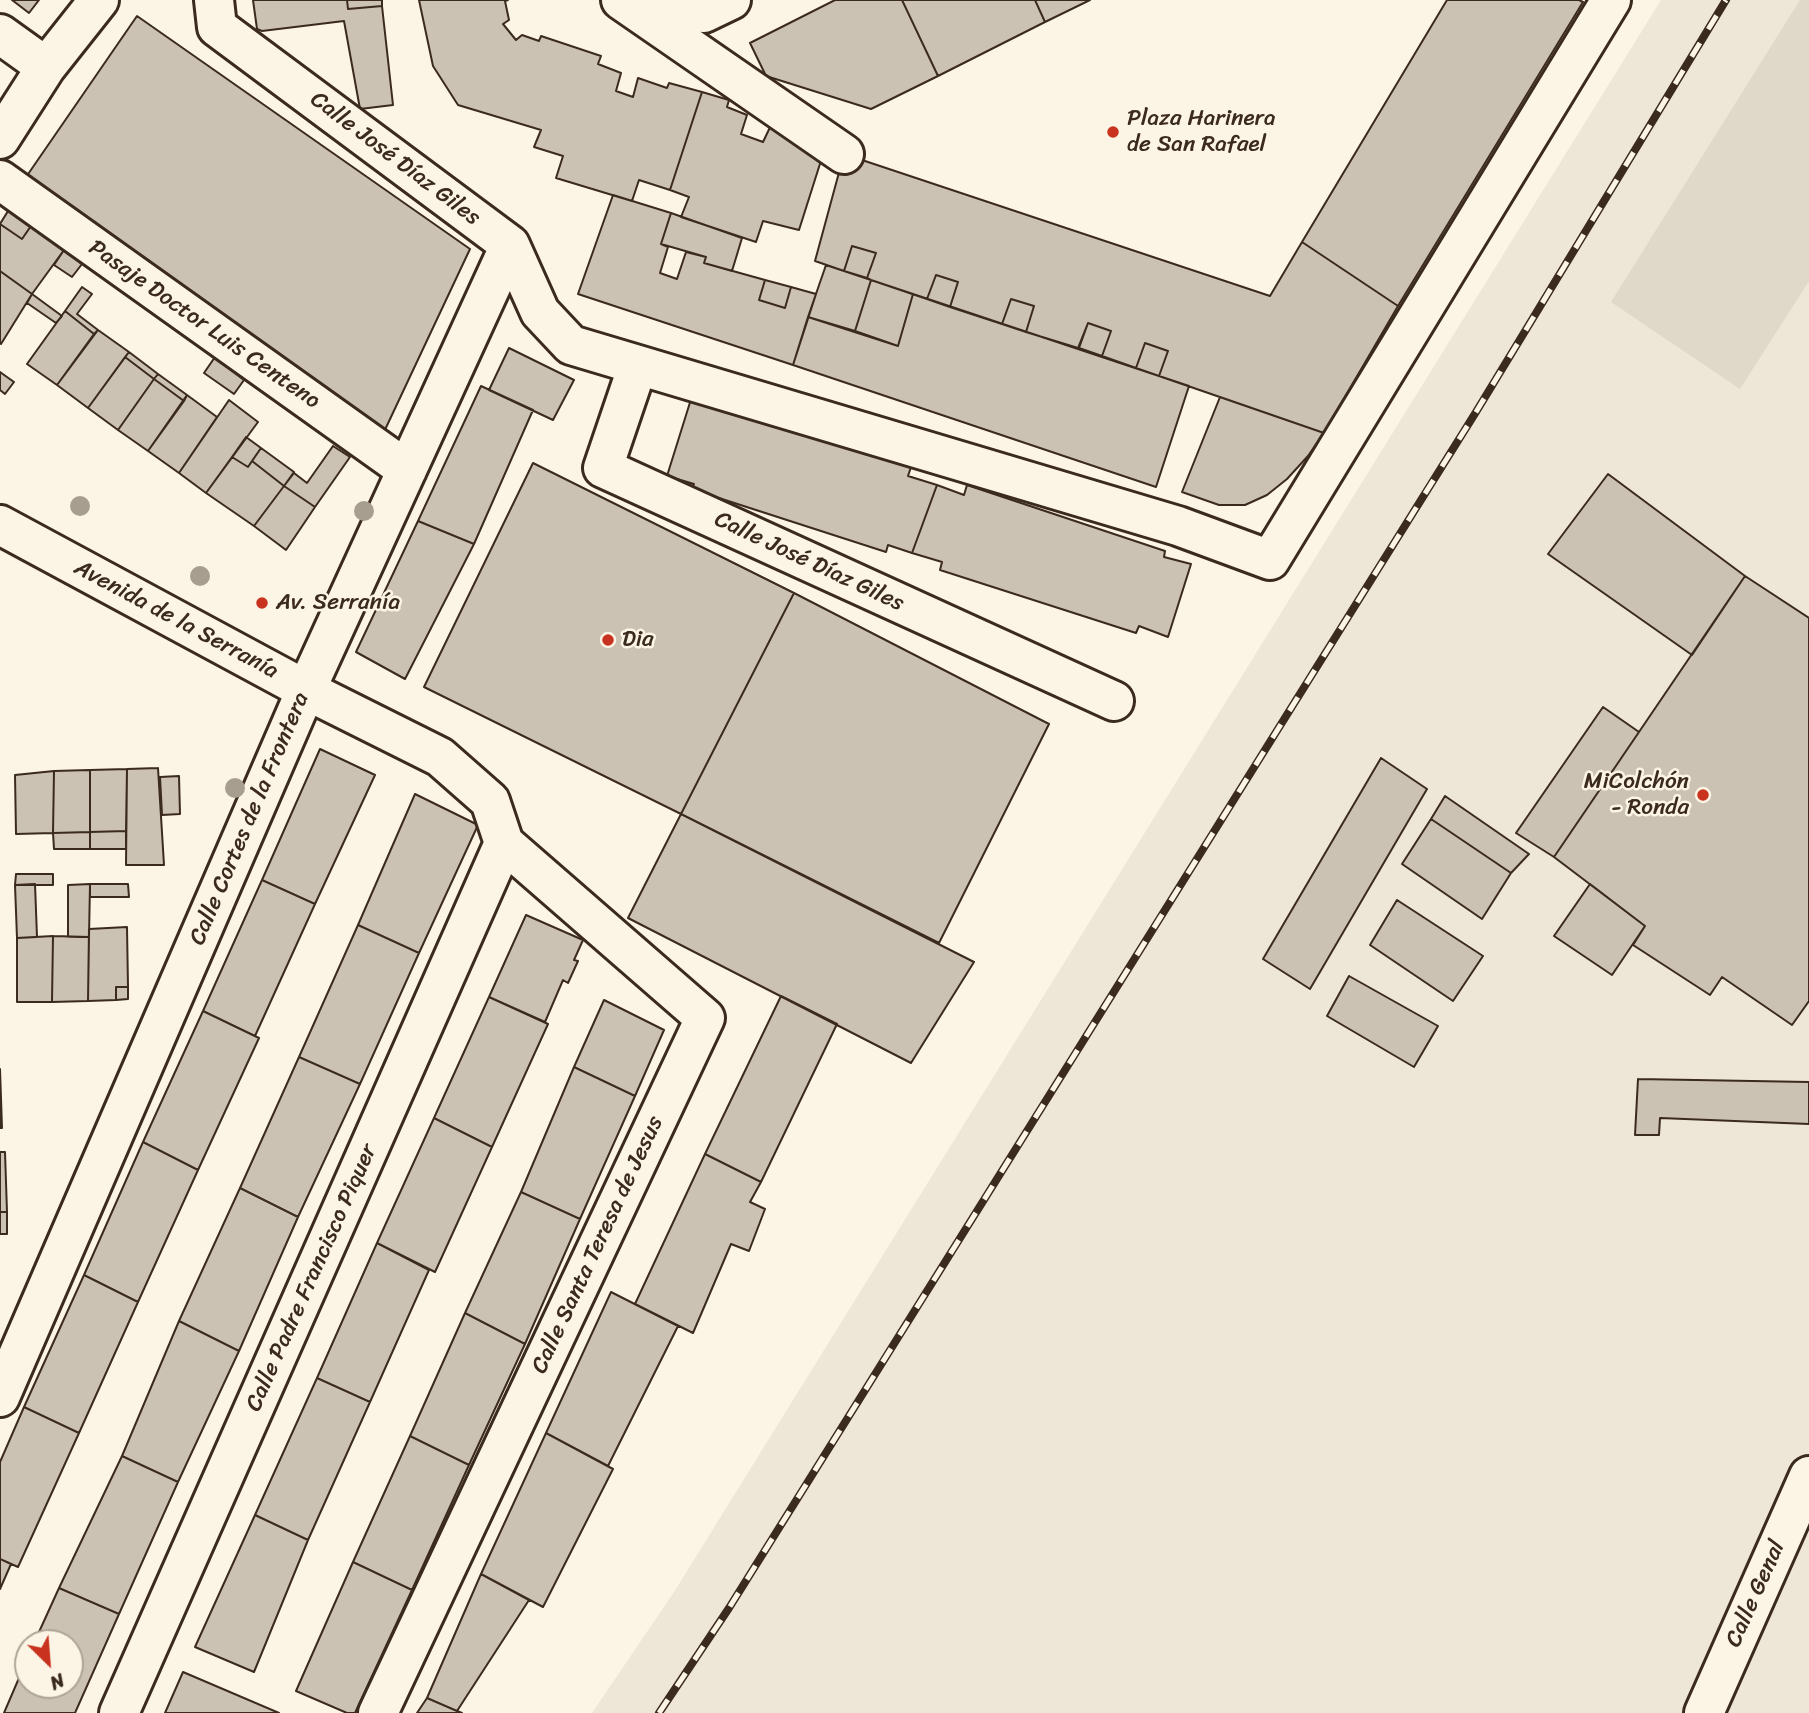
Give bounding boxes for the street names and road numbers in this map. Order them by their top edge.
street label: Calle José Díaz Giles [304,86,486,232]
street label: Pasaje Doctor Luis Centeno [83,234,325,416]
street label: Calle José Díaz Giles [710,506,908,618]
street label: Avenida de la Serranía [69,555,283,685]
street label: Calle Cortes de la Frontera [184,689,316,949]
street label: Calle Santa Teresa de Jesus [526,1112,670,1378]
street label: Calle Padre Francisco Piquer [241,1140,383,1416]
street label: Calle Genal [1720,1537,1792,1651]

